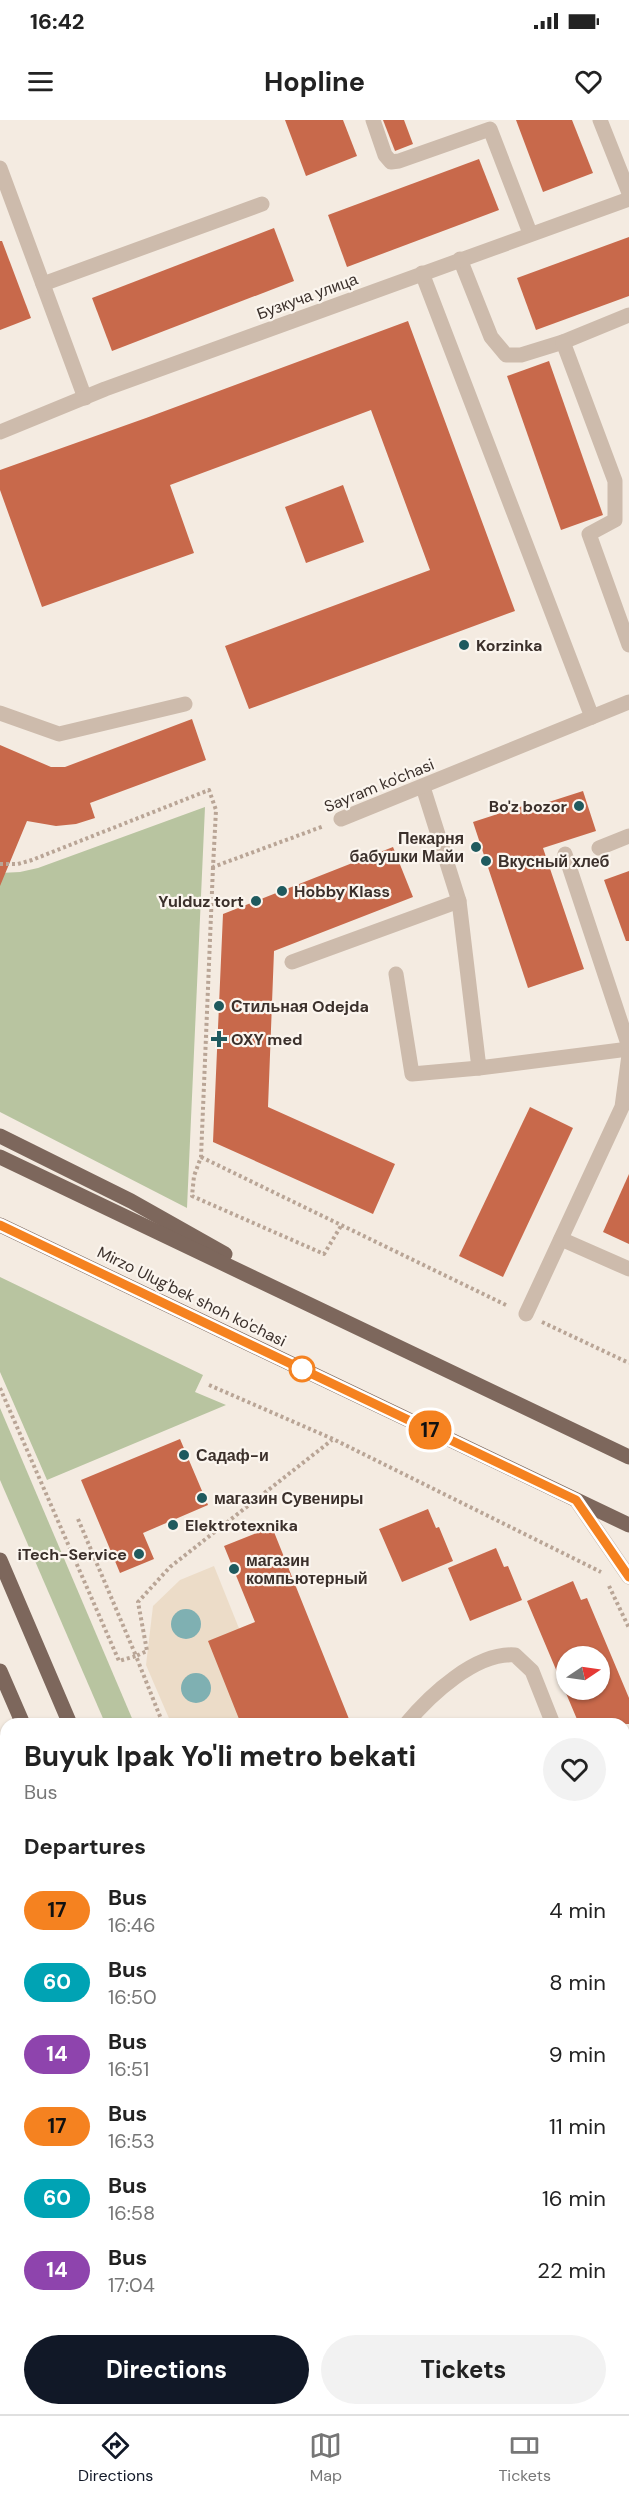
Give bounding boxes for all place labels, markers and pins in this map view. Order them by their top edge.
place label: Korzinka [476,635,542,656]
marker: Korzinka [457,638,471,652]
place label: Bo'z bozor [489,796,567,817]
marker: Bo'z bozor [572,799,586,813]
place label: Пекарня бабушки Майи [350,828,464,867]
marker: Пекарня бабушки Майи [469,840,483,854]
place label: Вкусный хлеб [498,851,609,872]
marker: Вкусный хлеб [479,854,493,868]
place label: Hobby Klass [294,881,390,902]
marker: Hobby Klass [275,884,289,898]
place label: Yulduz tort [158,891,244,912]
marker: Yulduz tort [249,894,263,908]
place label: Стильная Odejda [231,996,369,1017]
marker: Стильная Odejda [212,999,226,1013]
place label: OXY med [231,1029,303,1050]
marker: OXY med [212,1032,226,1046]
unlabelled marker [289,1356,315,1382]
place label: Садаф-и [196,1445,269,1466]
marker: Садаф-и [177,1448,191,1462]
place label: магазин Сувениры [214,1488,363,1509]
marker: магазин Сувениры [195,1491,209,1505]
place label: Elektrotexnika [185,1515,298,1536]
marker: Elektrotexnika [166,1518,180,1532]
place label: iTech-Service [17,1544,127,1565]
marker: iTech-Service [132,1547,146,1561]
place label: магазин компьютерный [246,1550,368,1589]
marker: магазин компьютерный [227,1562,241,1576]

